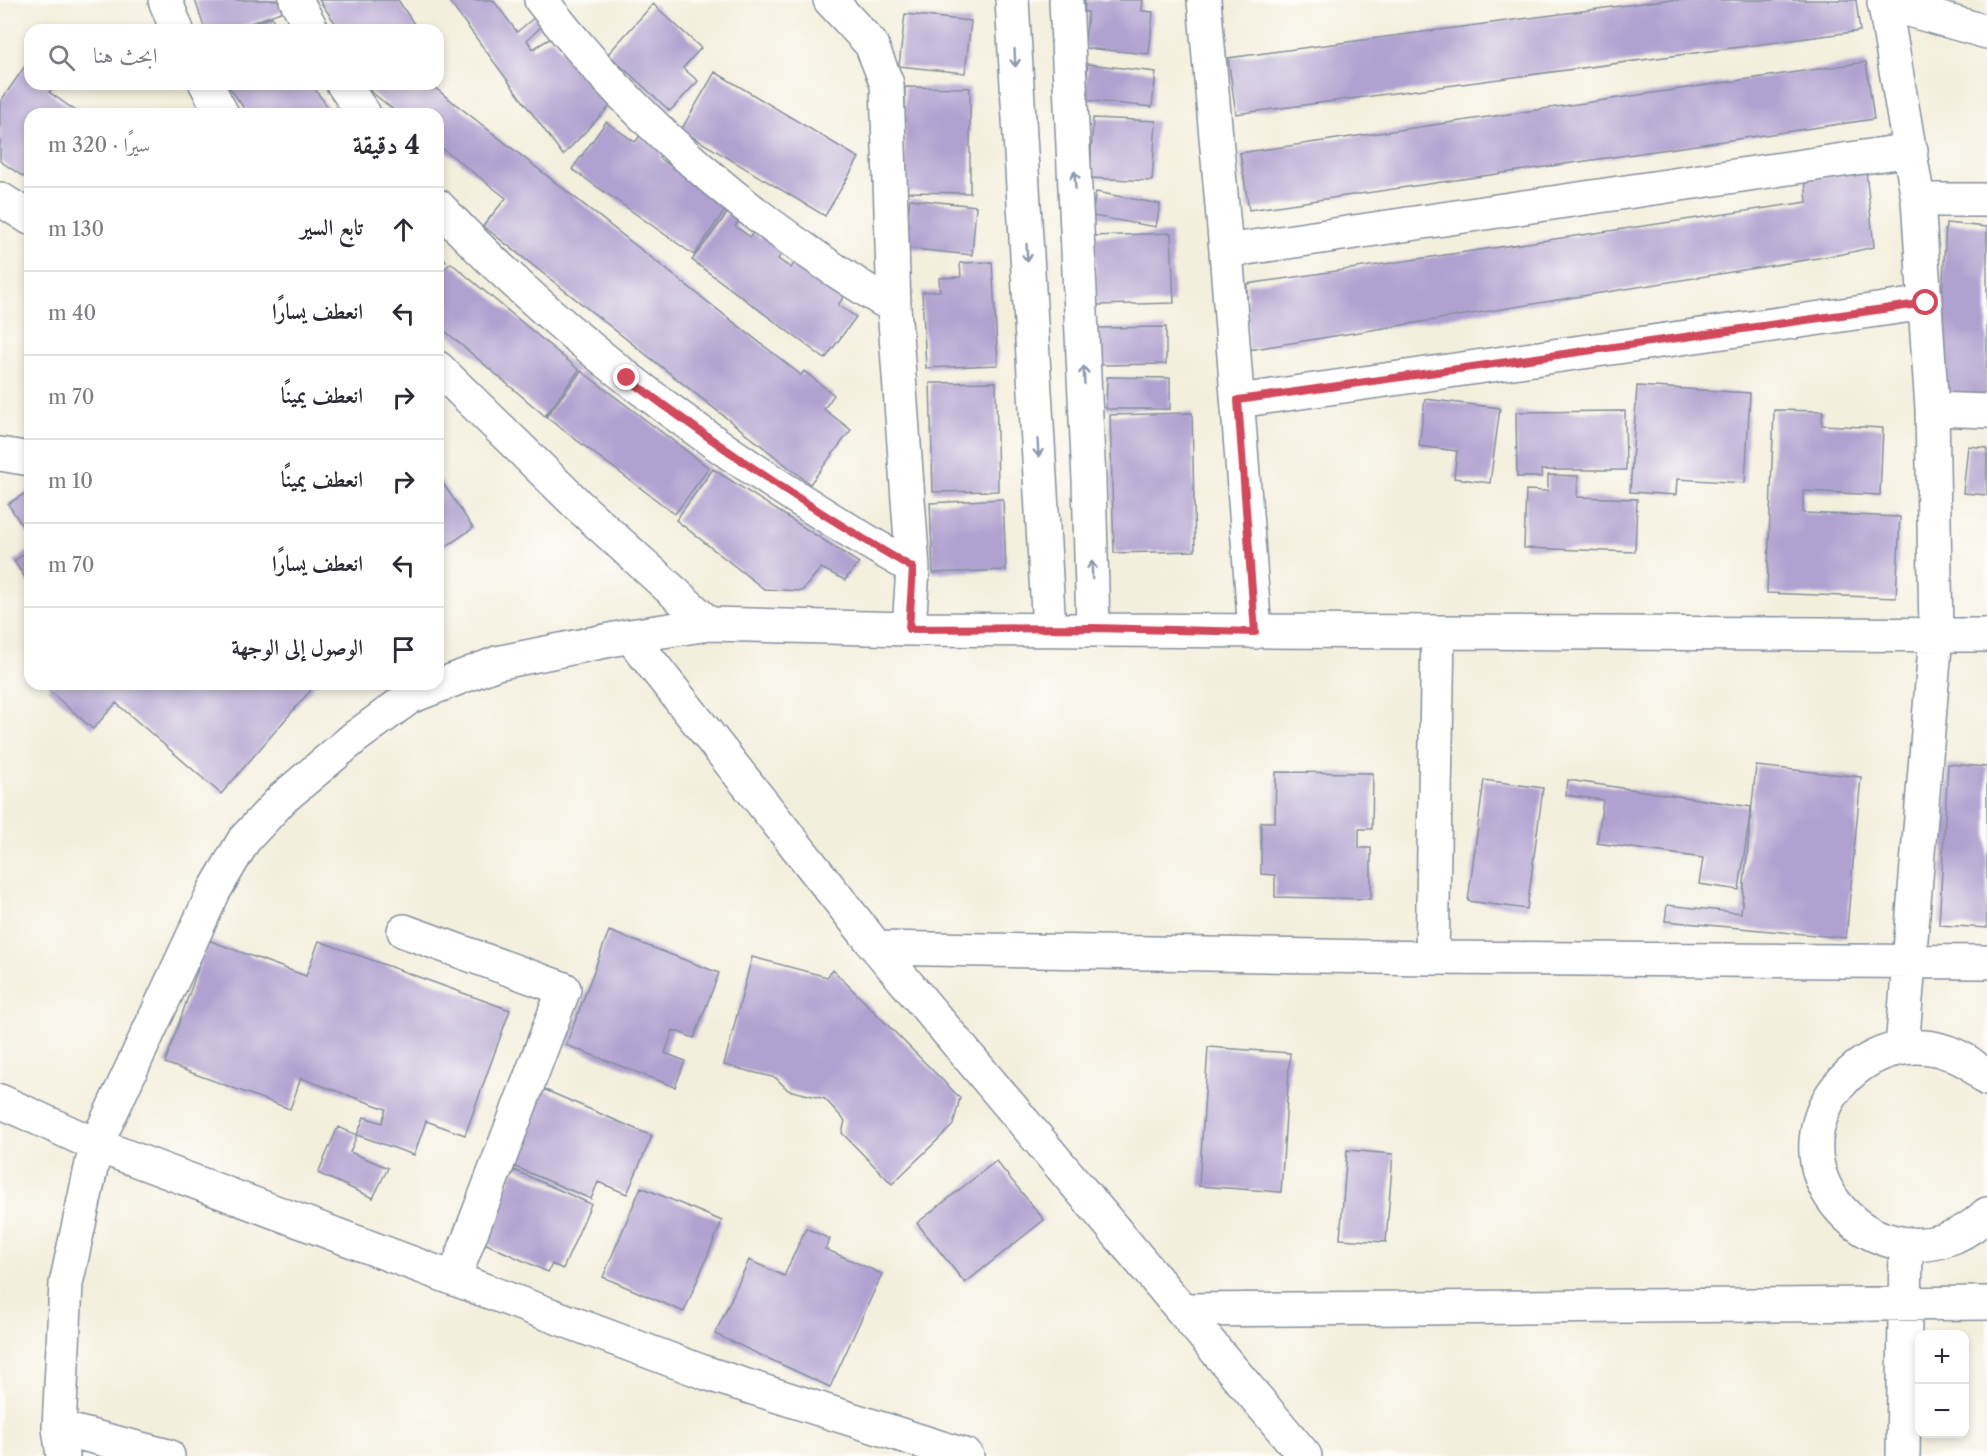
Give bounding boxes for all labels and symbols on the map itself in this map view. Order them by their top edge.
one-way arrow [1010,48,1021,68]
one-way arrow [1069,171,1080,191]
one-way arrow [1022,243,1033,263]
route start [1912,289,1938,315]
route end [613,364,639,390]
one-way arrow [1079,366,1090,386]
one-way arrow [1033,437,1044,457]
one-way arrow [1086,560,1097,580]

